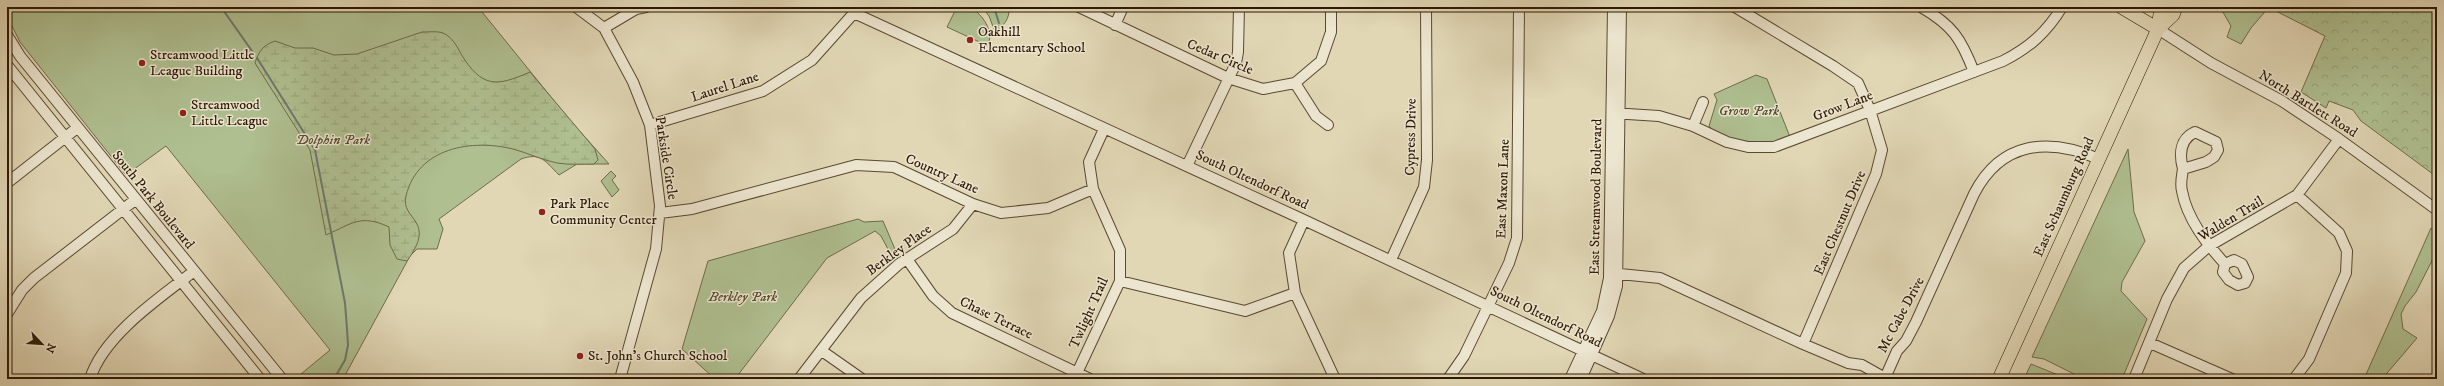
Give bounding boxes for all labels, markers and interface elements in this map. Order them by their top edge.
place label: Oakhill Elementary School [978,23,1086,57]
marker: Oakhill Elementary School [965,35,975,45]
street label: Cedar Circle [1184,35,1256,79]
place label: Streamwood Little League Building [150,46,255,80]
marker: Streamwood Little League Building [137,58,147,68]
street label: North Bartlett Road [2255,66,2361,142]
street label: Laurel Lane [689,68,761,106]
street label: Grow Lane [1810,86,1876,126]
place label: Streamwood Little League [191,96,268,130]
street label: Cypress Drive [1401,98,1421,176]
park label: Grow Park [1719,102,1779,120]
marker: Streamwood Little League [178,108,188,118]
street label: Parkside Circle [651,115,682,201]
street label: East Streamwood Boulevard [1586,119,1606,275]
park label: Dolphin Park [296,131,370,149]
street label: East Schaumburg Road [2029,134,2099,260]
street label: East Maxon Lane [1492,139,1514,239]
street label: South Oltendorf Road [1193,146,1311,214]
street label: South Park Boulevard [108,147,198,253]
street label: Country Lane [902,150,982,198]
street label: East Chestnut Drive [1810,168,1870,278]
street label: Walden Trail [2194,192,2268,246]
place label: Park Place Community Center [550,195,657,229]
marker: Park Place Community Center [537,207,547,217]
street label: Berkley Place [863,220,935,280]
street label: Twlight Trail [1065,274,1113,352]
street label: Mc Cabe Drive [1873,274,1929,356]
street label: South Oltendorf Road [1487,282,1605,352]
park label: Berkley Park [708,288,777,306]
street label: Chase Terrace [956,293,1036,344]
north arrow [22,324,62,364]
text: N [42,341,58,355]
place label: St. John's Church School [588,347,728,365]
marker: St. John's Church School [575,351,585,361]

